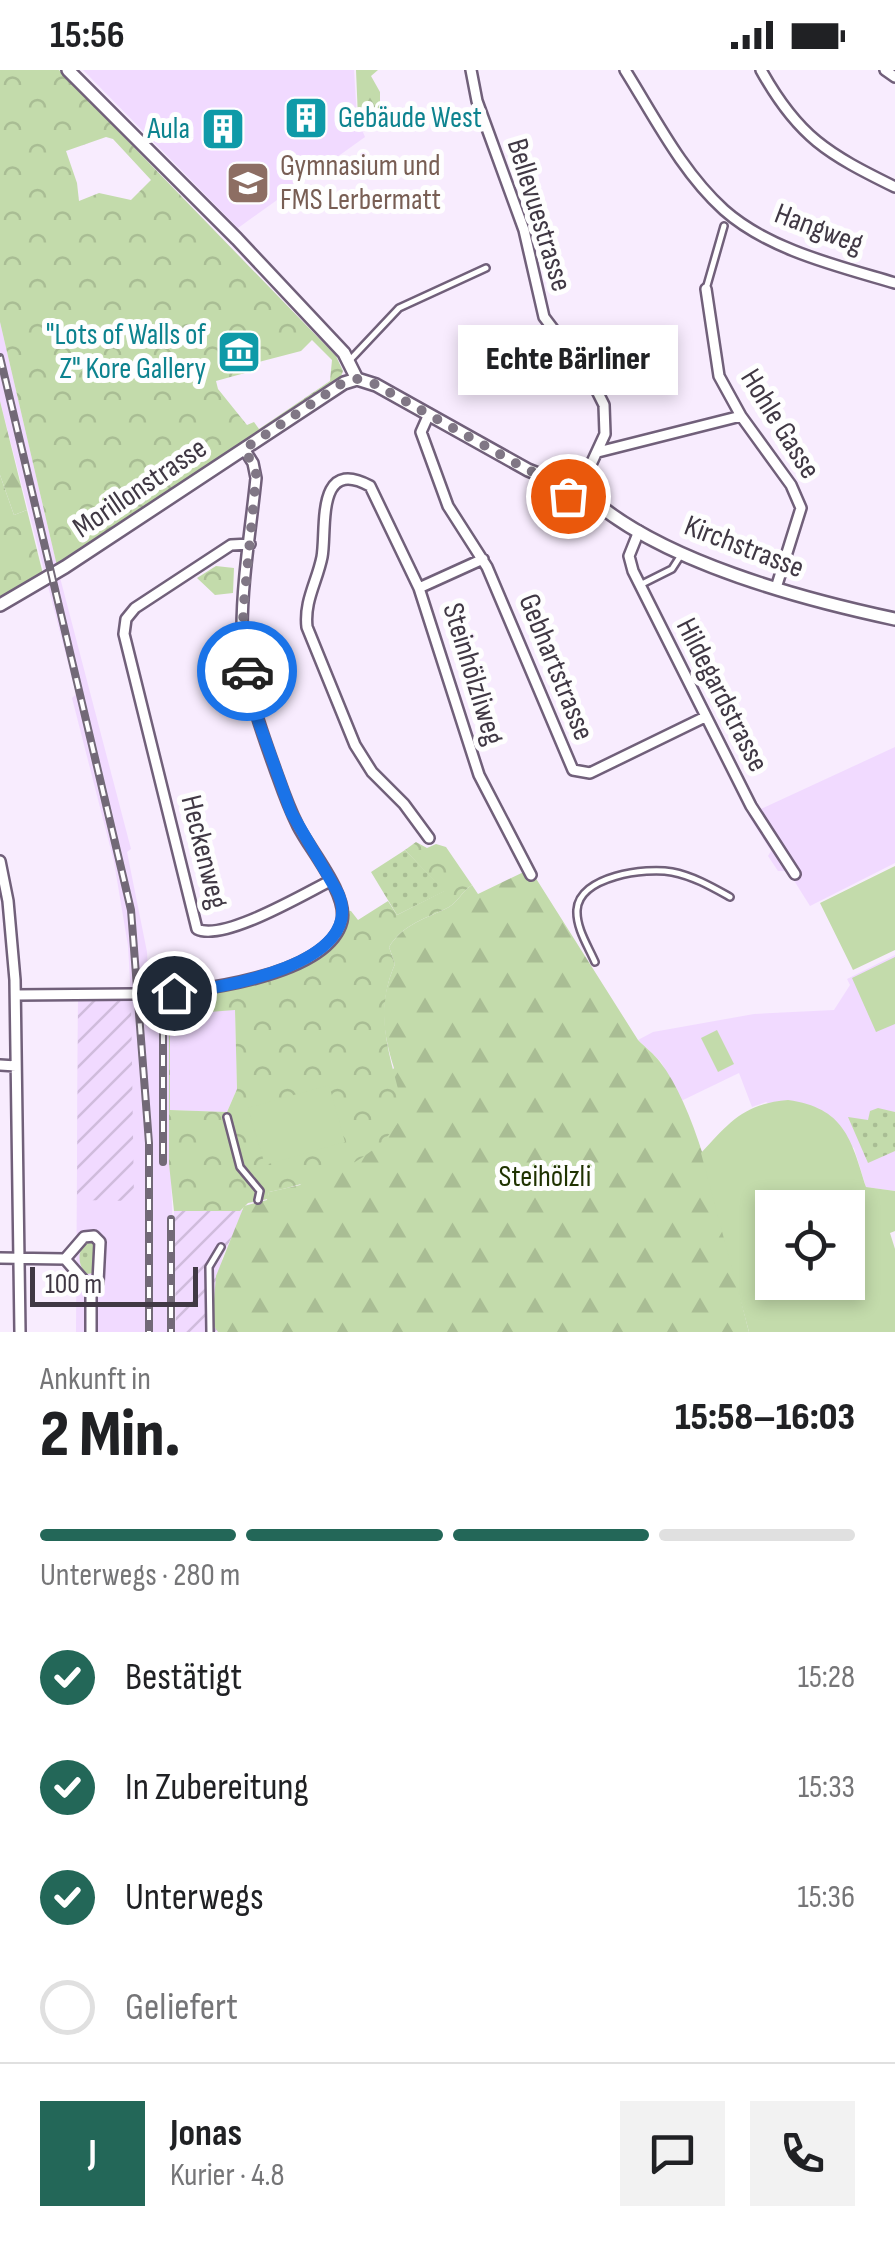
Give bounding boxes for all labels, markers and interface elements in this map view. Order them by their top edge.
text: 15:56 [50,13,125,58]
building icon: Gebäude West [283,95,329,141]
place label: Gebäude West [338,100,482,136]
building icon: Aula [200,106,246,152]
place label: Aula [146,111,190,147]
street label: Bellevuestrasse [499,134,579,296]
place label: Gymnasium und FMS Lerbermatt [280,148,441,218]
school or university icon: Gymnasium und FMS Lerbermatt [225,160,271,206]
street label: Hangweg [770,196,868,262]
place label: "Lots of Walls of Z" Kore Gallery [46,317,206,387]
callout: Echte Bärliner [458,326,678,396]
museum icon: "Lots of Walls of Z" Kore Gallery [216,329,262,375]
text: Echte Bärliner [486,340,650,379]
street label: Hohle Gasse [732,362,828,486]
street label: Morillonstrasse [66,430,214,546]
pin [526,454,611,539]
icon: bag [541,469,596,524]
street label: Kirchstrasse [679,508,809,586]
street label: Gebhartstrasse [510,589,602,745]
street label: Steinhölzliweg [434,599,512,749]
street label: Hildegardstrasse [668,612,776,778]
courier [197,621,297,721]
icon: car [220,644,275,699]
street label: Heckenweg [173,791,235,913]
pin [132,951,217,1036]
icon: home [147,966,202,1021]
park label: Steihölzli [499,1159,591,1195]
map controls [755,1190,865,1300]
button: locate [755,1190,865,1300]
scale bar [30,1262,198,1306]
text: 100 m [45,1268,102,1301]
text: Ankunft in [40,1360,151,1399]
text: 15:58–16:03 [675,1395,855,1440]
text: 2 Min. [40,1397,180,1475]
text: Unterwegs · 280 m [40,1556,240,1595]
icon: check [40,1650,95,1705]
text: Bestätigt [125,1655,242,1700]
text: 15:28 [798,1658,855,1697]
icon: check [40,1760,95,1815]
text: In Zubereitung [125,1765,309,1810]
text: 15:33 [798,1768,855,1807]
icon: check [40,1870,95,1925]
text: Unterwegs [125,1875,264,1920]
text: 15:36 [798,1878,855,1917]
text: Geliefert [125,1985,238,2030]
button: chat [620,2101,725,2206]
button: phone [750,2101,855,2206]
text: Jonas [170,2111,242,2156]
text: J [88,2131,97,2176]
text: Kurier · 4.8 [170,2156,284,2195]

